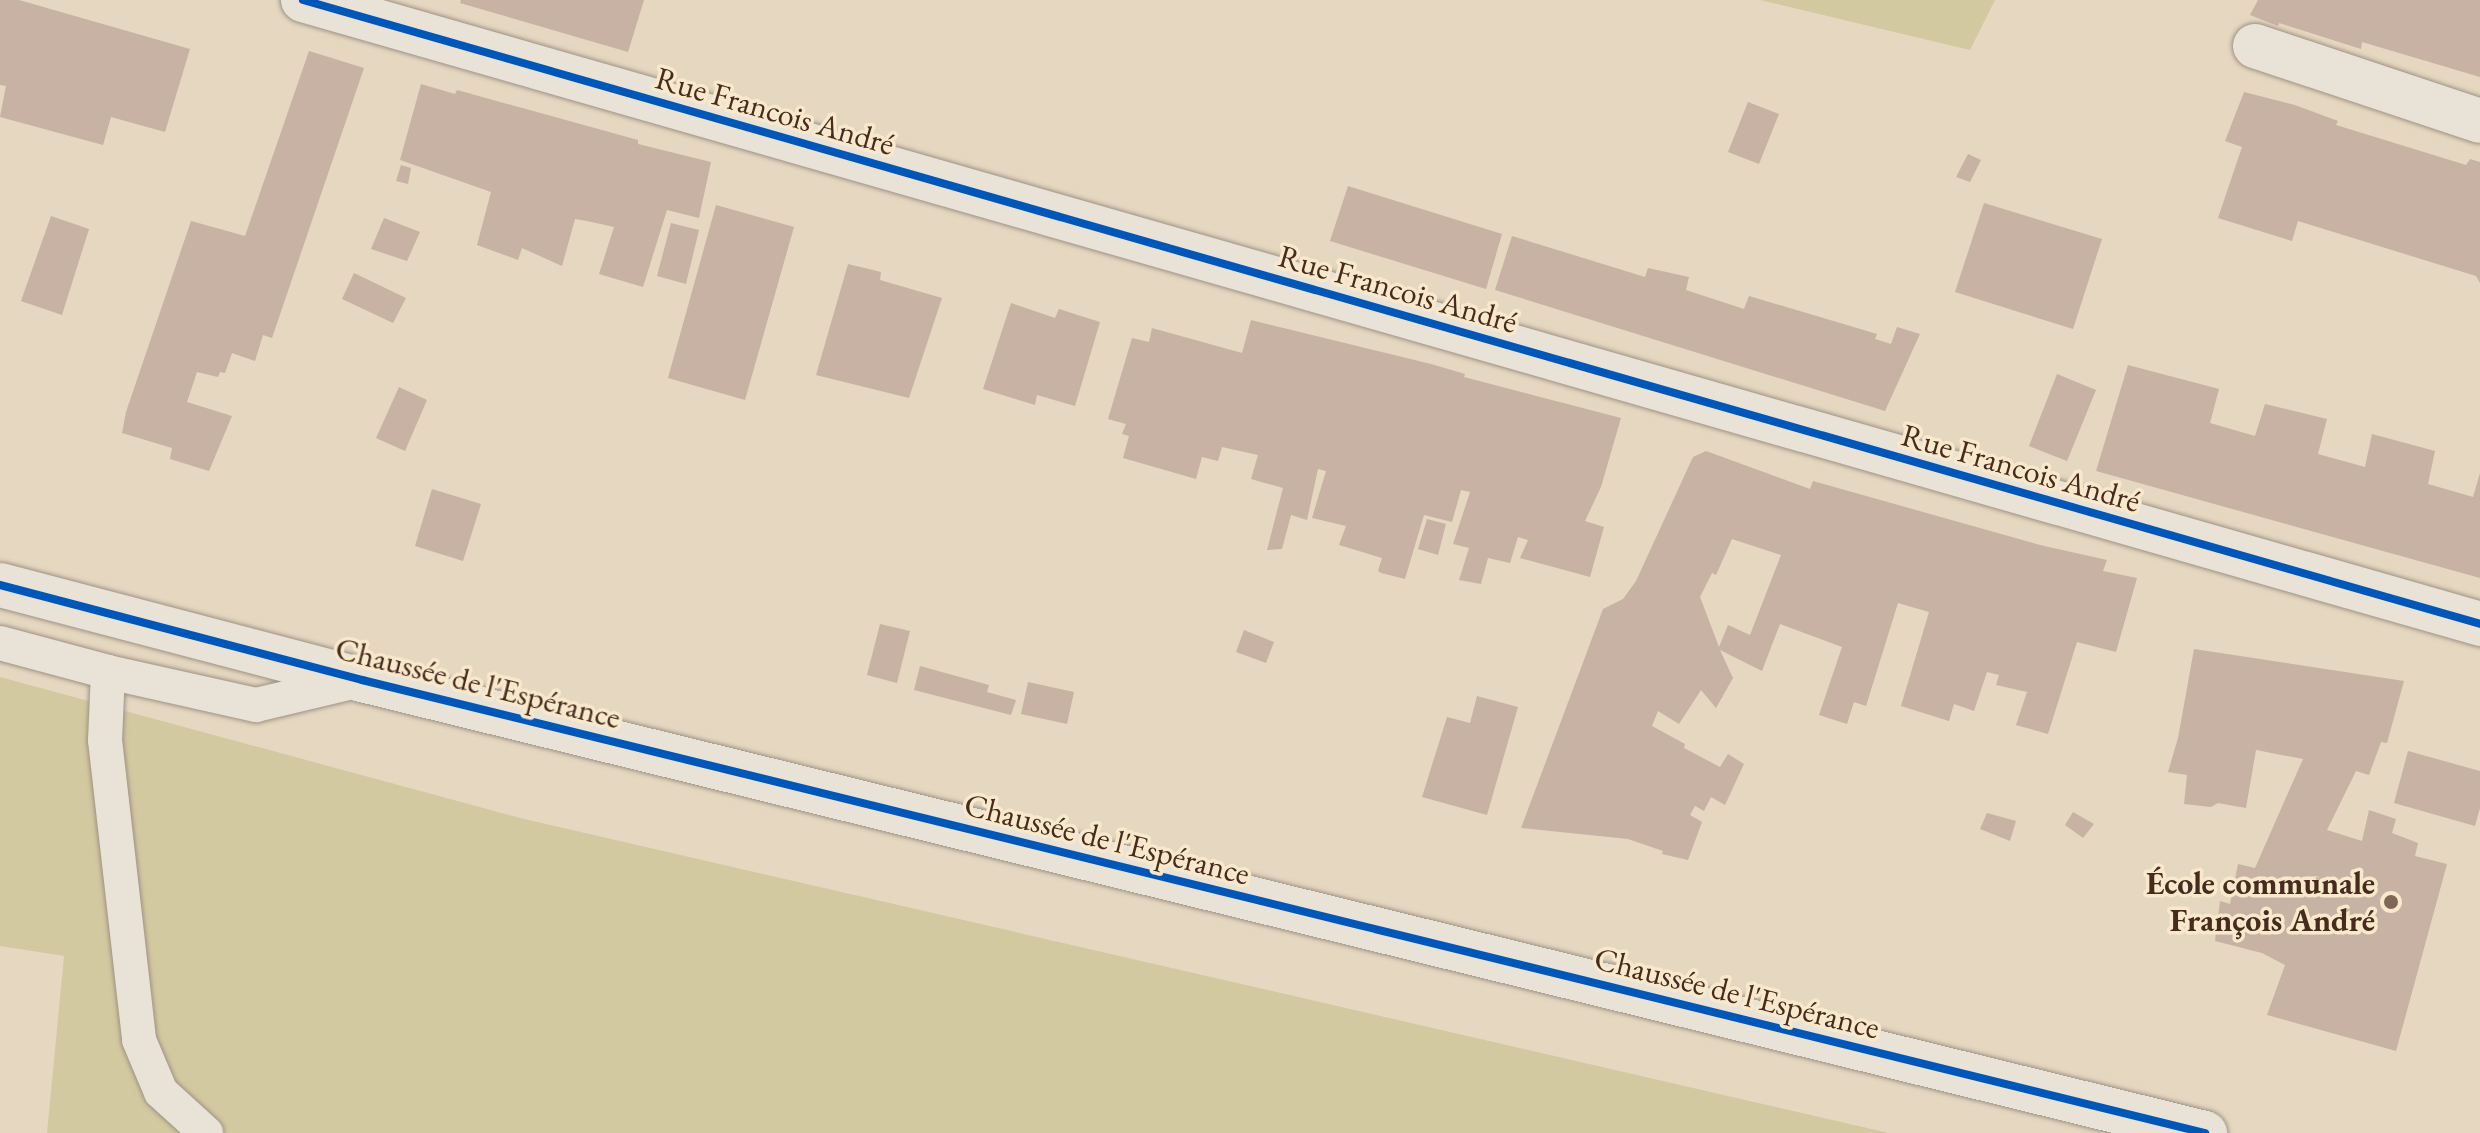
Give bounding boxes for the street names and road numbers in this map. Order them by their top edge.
street label: Rue Francois André [651,59,899,163]
street label: Rue Francois André [1274,237,1522,341]
street label: Rue Francois André [1897,416,2145,520]
street label: Chaussée de l'Espérance [332,629,624,737]
street label: Chaussée de l'Espérance [961,785,1253,893]
street label: Chaussée de l'Espérance [1591,939,1883,1047]

